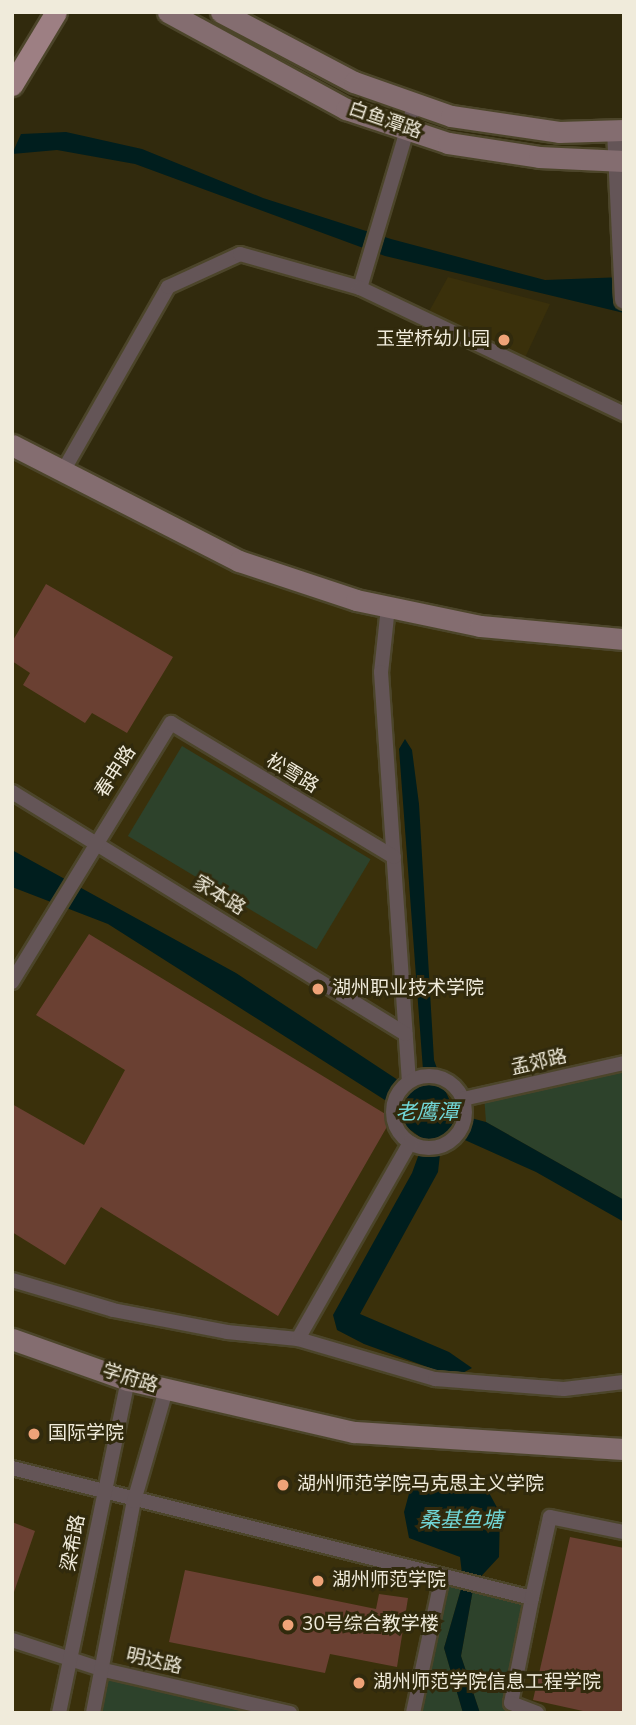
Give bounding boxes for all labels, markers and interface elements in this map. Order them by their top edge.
street label: 白鱼潭路 [345,98,425,144]
place label: 玉堂桥幼儿园 [376,329,490,351]
marker: 玉堂桥幼儿园 [496,332,512,348]
street label: 春申路 [91,742,141,802]
street label: 松雪路 [262,750,322,798]
street label: 家本路 [189,871,249,921]
place label: 湖州职业技术学院 [332,978,484,1000]
marker: 湖州职业技术学院 [310,981,326,997]
street label: 孟郊路 [509,1045,569,1081]
water label: 老鹰潭 [396,1099,458,1125]
street label: 学府路 [99,1360,161,1398]
place label: 国际学院 [48,1423,124,1445]
marker: 国际学院 [26,1426,42,1442]
place label: 湖州师范学院马克思主义学院 [297,1474,544,1496]
marker: 湖州师范学院马克思主义学院 [275,1477,291,1493]
water label: 桑基鱼塘 [419,1507,503,1533]
street label: 梁希路 [58,1513,90,1573]
place label: 湖州师范学院 [332,1570,446,1592]
marker: 湖州师范学院 [310,1573,326,1589]
place label: 30号综合教学楼 [302,1614,439,1636]
marker: 30号综合教学楼 [280,1617,296,1633]
street label: 明达路 [124,1644,184,1680]
place label: 湖州师范学院信息工程学院 [373,1672,601,1694]
marker: 湖州师范学院信息工程学院 [351,1675,367,1691]

